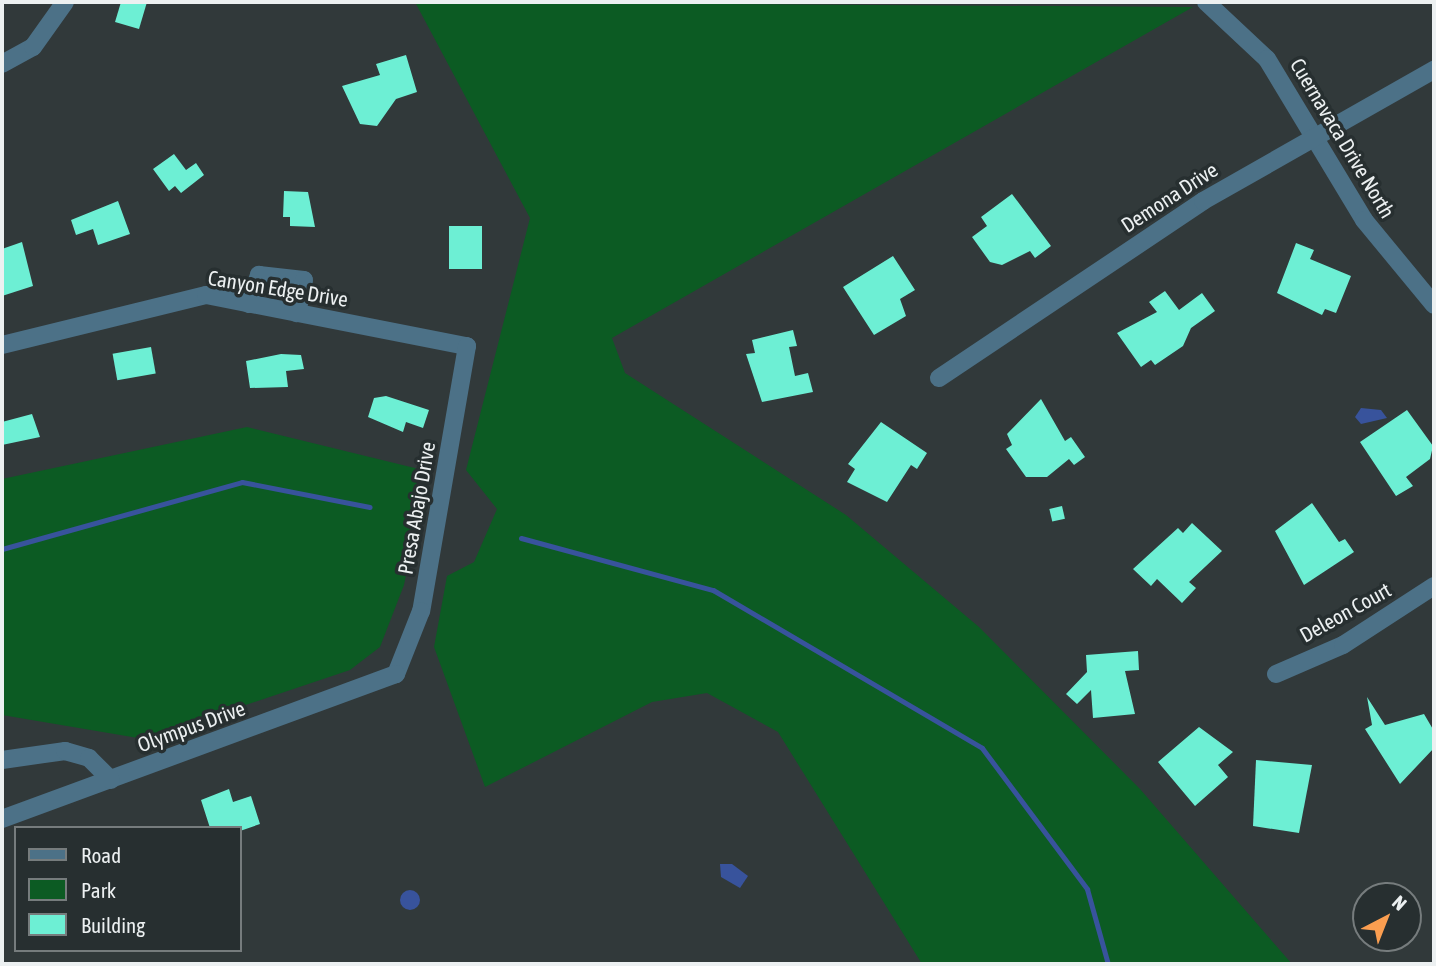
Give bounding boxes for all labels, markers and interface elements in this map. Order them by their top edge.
street label: Cuernavaca Drive North [1285,54,1401,222]
street label: Demona Drive [1116,157,1222,237]
street label: Canyon Edge Drive [206,264,350,312]
street label: Presa Abajo Drive [392,440,440,576]
street label: Deleon Court [1295,577,1395,647]
street label: Olympus Drive [134,695,248,757]
legend [14,826,242,952]
text: Road [81,843,121,867]
text: Park [81,878,116,902]
north arrow [1352,882,1422,952]
text: N [1388,891,1411,915]
text: Building [81,913,145,937]

